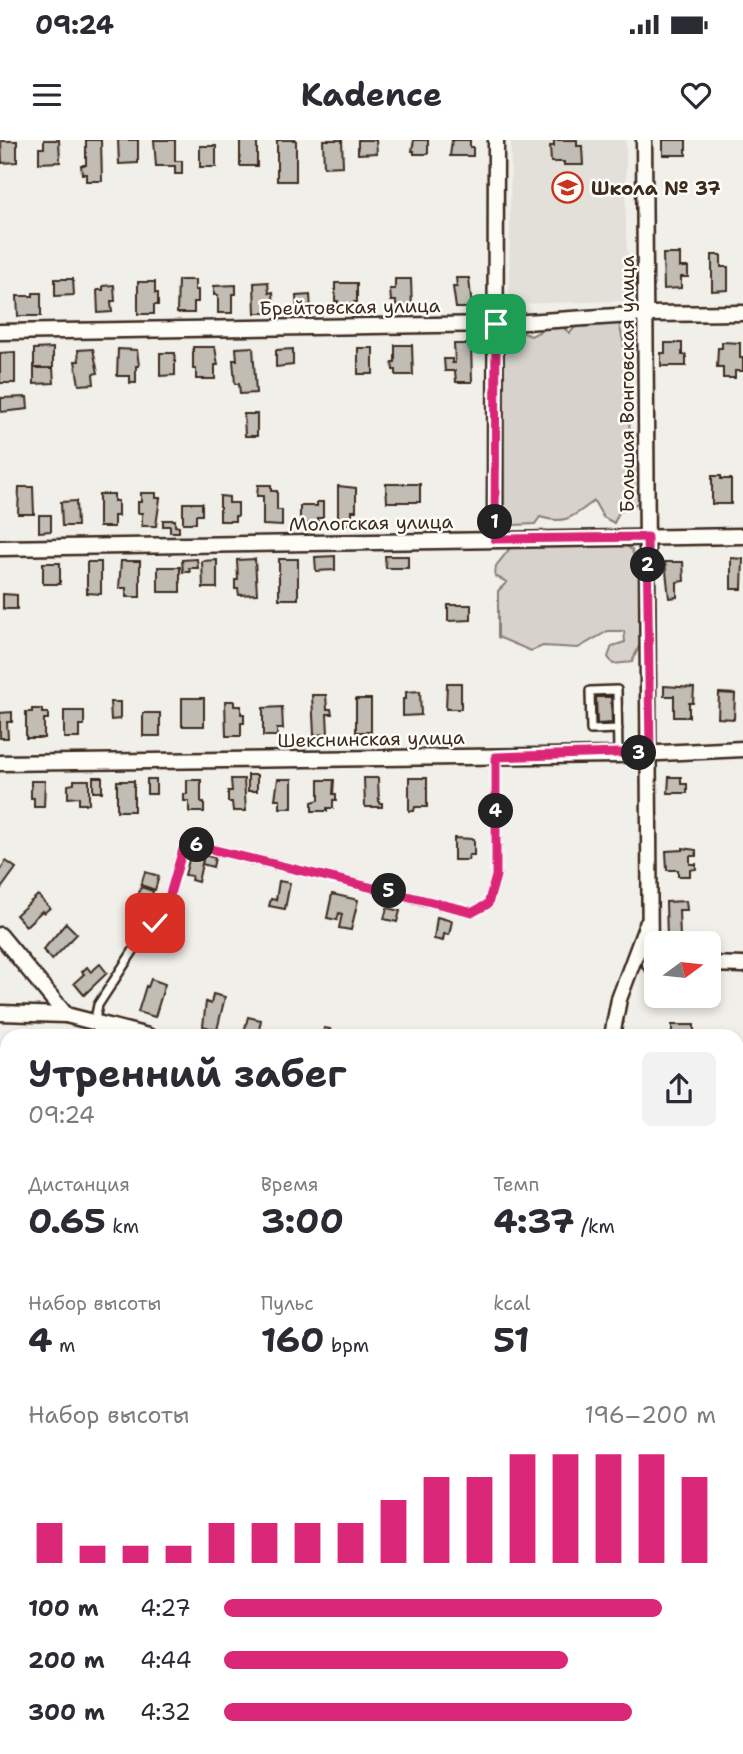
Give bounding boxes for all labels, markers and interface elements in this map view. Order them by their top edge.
text: 09:24 [35,7,114,42]
text: Kadence [301,73,442,116]
icon: menu [28,76,66,114]
icon: heart [677,76,715,114]
school or university icon: Школа № 37 [551,171,585,205]
place label: Школа № 37 [591,176,721,201]
street label: Большая Вонговская улица [615,255,640,513]
street label: Брейтовская улица [259,293,441,321]
pin [466,294,526,354]
icon: arrive [477,305,515,343]
pin: 1 [477,504,512,540]
street label: Мологская улица [289,509,453,537]
text: 1 [490,509,499,534]
pin: 2 [630,548,666,582]
text: 2 [641,552,654,577]
street label: Шекснинская улица [277,725,465,753]
pin: 3 [622,736,656,770]
text: 3 [632,740,645,765]
pin: 4 [478,794,514,828]
text: 4 [489,798,502,823]
pin: 6 [180,828,214,862]
text: 6 [190,832,203,857]
pin: 5 [372,874,406,908]
text: 5 [383,878,394,903]
pin [125,893,185,953]
icon: check [136,904,174,942]
north arrow [644,931,721,1008]
map controls [644,931,721,1008]
text: Утренний забег [28,1048,346,1099]
button: share [642,1052,716,1126]
text: 09:24 [28,1100,95,1130]
text: Дистанция [28,1172,130,1197]
text: Время [261,1172,319,1197]
text: Темп [493,1172,539,1197]
text: 0.65 [28,1197,106,1244]
text: 3:00 [261,1197,344,1244]
text: 4:37 [493,1197,574,1244]
text: km [106,1214,139,1239]
text: /km [574,1214,615,1239]
text: Набор высоты [28,1291,161,1316]
text: Пульс [261,1291,314,1316]
text: kcal [493,1291,530,1316]
text: 4 [28,1316,53,1363]
text: 160 [261,1316,325,1363]
text: 51 [493,1316,530,1363]
text: m [53,1333,75,1358]
text: bpm [325,1333,369,1358]
text: Набор высоты [28,1400,189,1430]
text: 196–200 m [584,1400,716,1430]
text: 100 m [28,1593,99,1623]
text: 4:27 [140,1593,191,1623]
text: 200 m [28,1645,105,1675]
text: 4:44 [140,1645,192,1675]
text: 300 m [28,1697,105,1727]
text: 4:32 [140,1697,191,1727]

